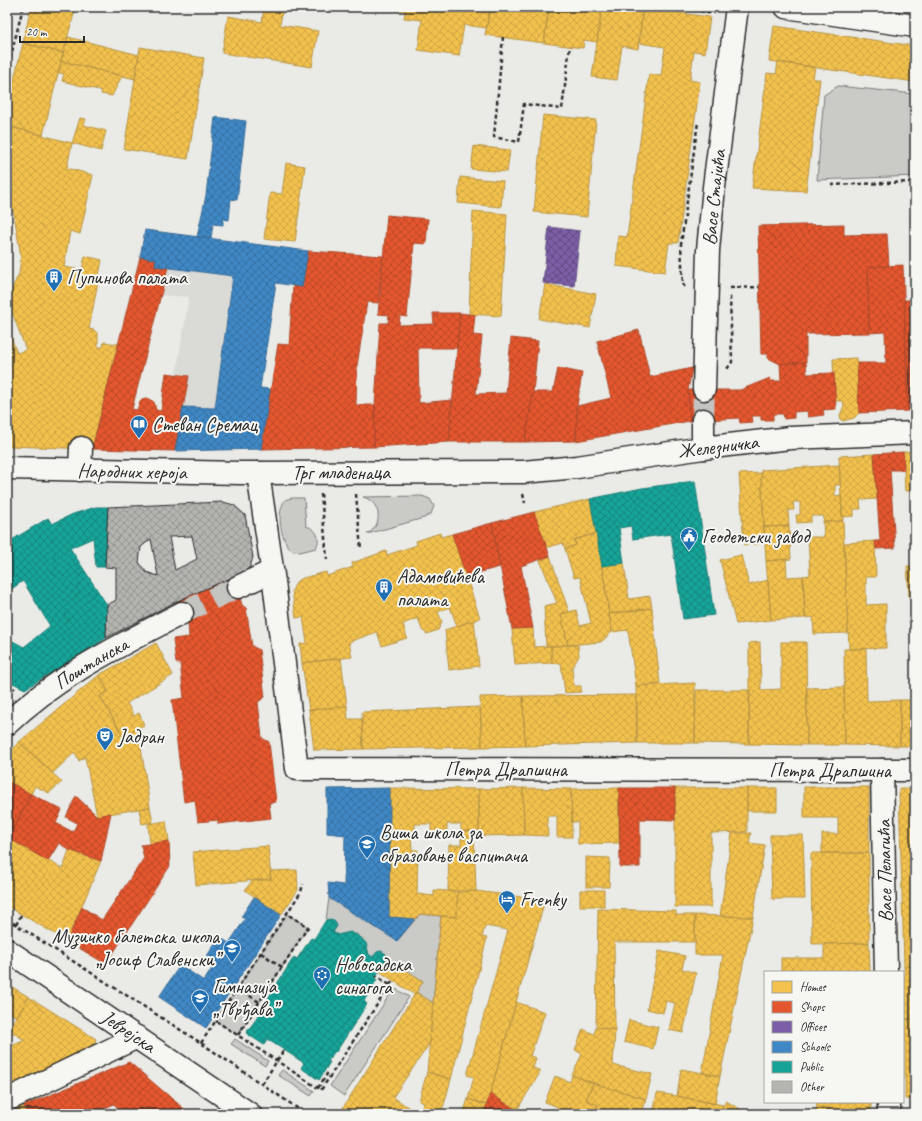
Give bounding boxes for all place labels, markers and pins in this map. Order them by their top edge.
place label: Пупинова палата [67,265,188,290]
building icon: Пупинова палата [44,267,64,292]
place label: Стеван Сремац [152,412,258,437]
library icon: Стеван Сремац [129,414,149,439]
place label: Геодетски завод [702,524,811,549]
public building icon: Геодетски завод [679,526,699,551]
place label: Адамовићева палата [397,564,486,612]
building icon: Адамовићева палата [374,577,394,602]
place label: Јадран [117,724,165,749]
theatre icon: Јадран [95,726,115,751]
place label: Виша школа за образовање васпитача [380,820,529,868]
school or university icon: Виша школа за образовање васпитача [357,834,377,859]
place label: Frenky [520,887,568,912]
hotel icon: Frenky [497,889,517,914]
place label: Музичко балетска школа „Јосиф Славенски” [52,924,224,972]
school or university icon: Музичко балетска школа „Јосиф Славенски” [222,938,242,963]
place label: Новосадска синагога [335,952,413,1000]
synagogue icon: Новосадска синагога [312,965,332,990]
place label: Гимназија „Тврђава” [213,974,282,1022]
school or university icon: Гимназија „Тврђава” [190,988,210,1013]

